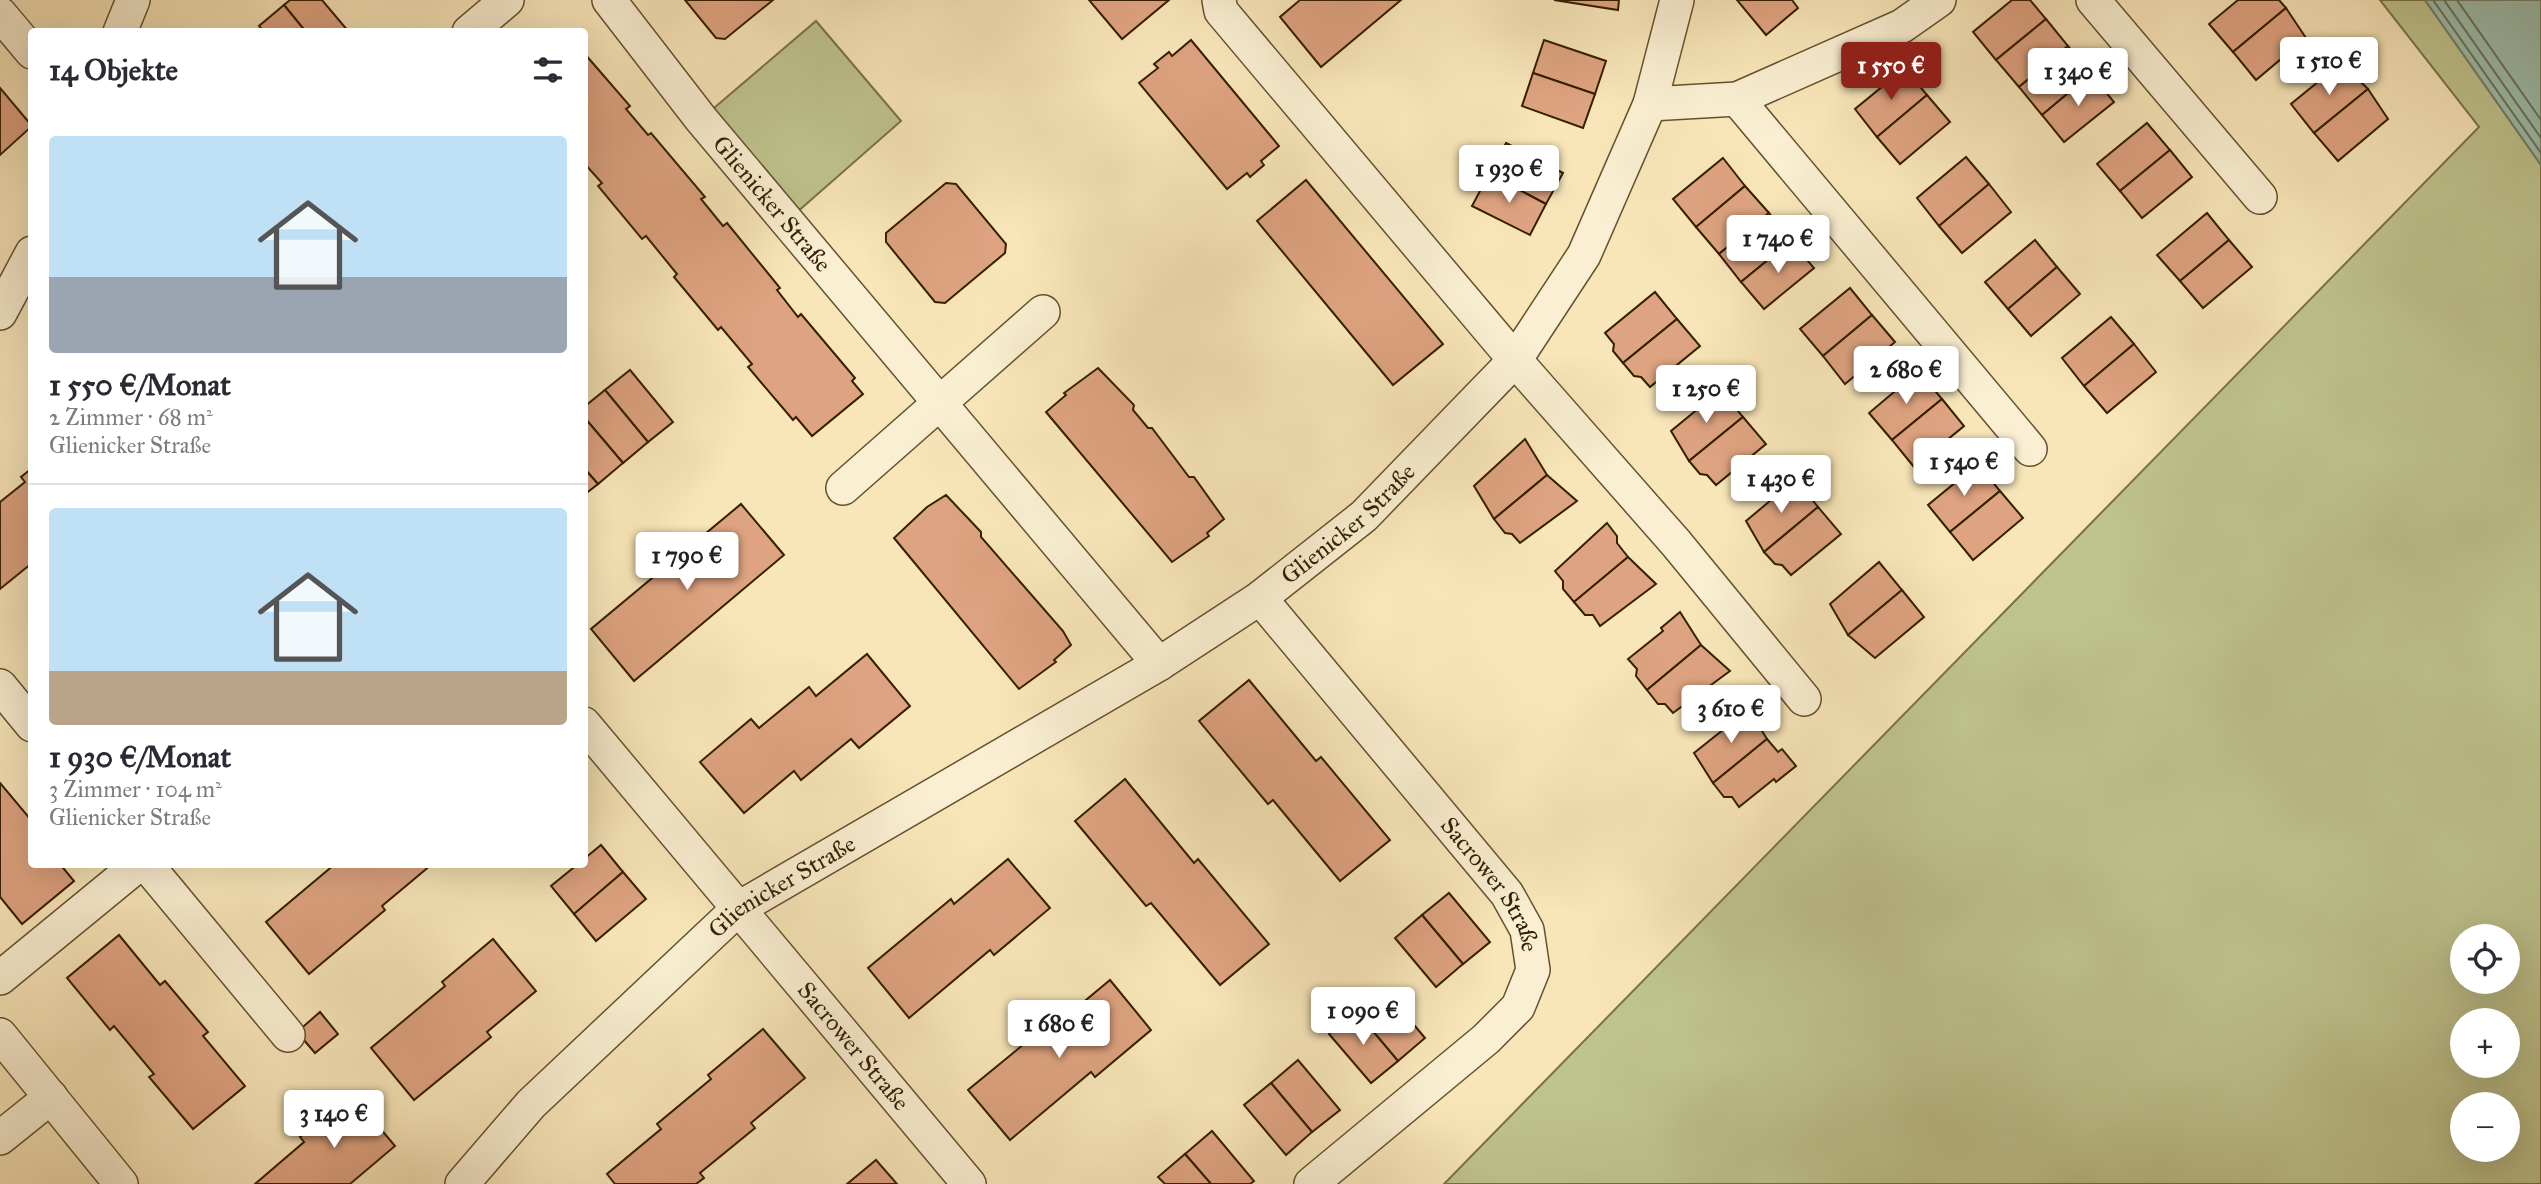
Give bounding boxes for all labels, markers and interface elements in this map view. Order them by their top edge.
pin: 1 510 € [2264,38,2394,97]
pin: 1 550 € [1826,42,1956,102]
text: 1 510 € [2296,46,2362,74]
pin: 1 340 € [2013,48,2143,108]
icon: filters [529,51,567,89]
text: 1 550 € [1857,51,1925,79]
text: 14 Objekte [49,52,178,88]
text: 1 340 € [2044,57,2112,85]
street label: Glienicker Straße [706,129,838,278]
pin: 1 930 € [1444,146,1574,205]
text: 1 930 € [1475,154,1543,182]
icon: home [245,182,371,308]
pin: 1 740 € [1713,216,1843,275]
text: 1 740 € [1743,224,1813,252]
pin: 2 680 € [1841,346,1971,406]
text: 2 680 € [1870,355,1942,383]
pin: 1 250 € [1641,366,1771,425]
text: 1 550 €/Monat [49,367,231,403]
text: 1 250 € [1672,374,1740,402]
text: 2 Zimmer · 68 m² [49,403,213,431]
text: Glienicker Straße [49,431,211,459]
pin: 1 540 € [1899,438,2029,498]
text: 1 540 € [1929,447,1999,475]
pin: 1 430 € [1716,456,1846,515]
street label: Glienicker Straße [1275,457,1422,591]
text: 1 430 € [1747,464,1815,492]
pin: 1 790 € [622,532,752,592]
text: 1 790 € [652,541,722,569]
icon: home [245,554,371,680]
pin: 3 610 € [1666,686,1796,745]
text: 3 610 € [1697,694,1765,722]
text: 1 930 €/Monat [49,739,231,775]
text: 3 Zimmer · 104 m² [49,775,222,803]
text: Glienicker Straße [49,803,211,831]
street label: Sacrower Straße [1434,811,1545,954]
street label: Glienicker Straße [702,829,861,944]
map controls [2450,924,2520,1162]
button: locate [2450,924,2520,994]
street label: Sacrower Straße [791,976,916,1117]
pin: 1 090 € [1298,988,1428,1047]
text: 1 090 € [1327,996,1399,1024]
pin: 1 680 € [994,1000,1124,1060]
button: + [2450,1008,2520,1078]
text: 1 680 € [1024,1009,1094,1037]
pin: 3 140 € [269,1090,399,1150]
button: − [2450,1092,2520,1162]
text: 3 140 € [300,1099,368,1127]

